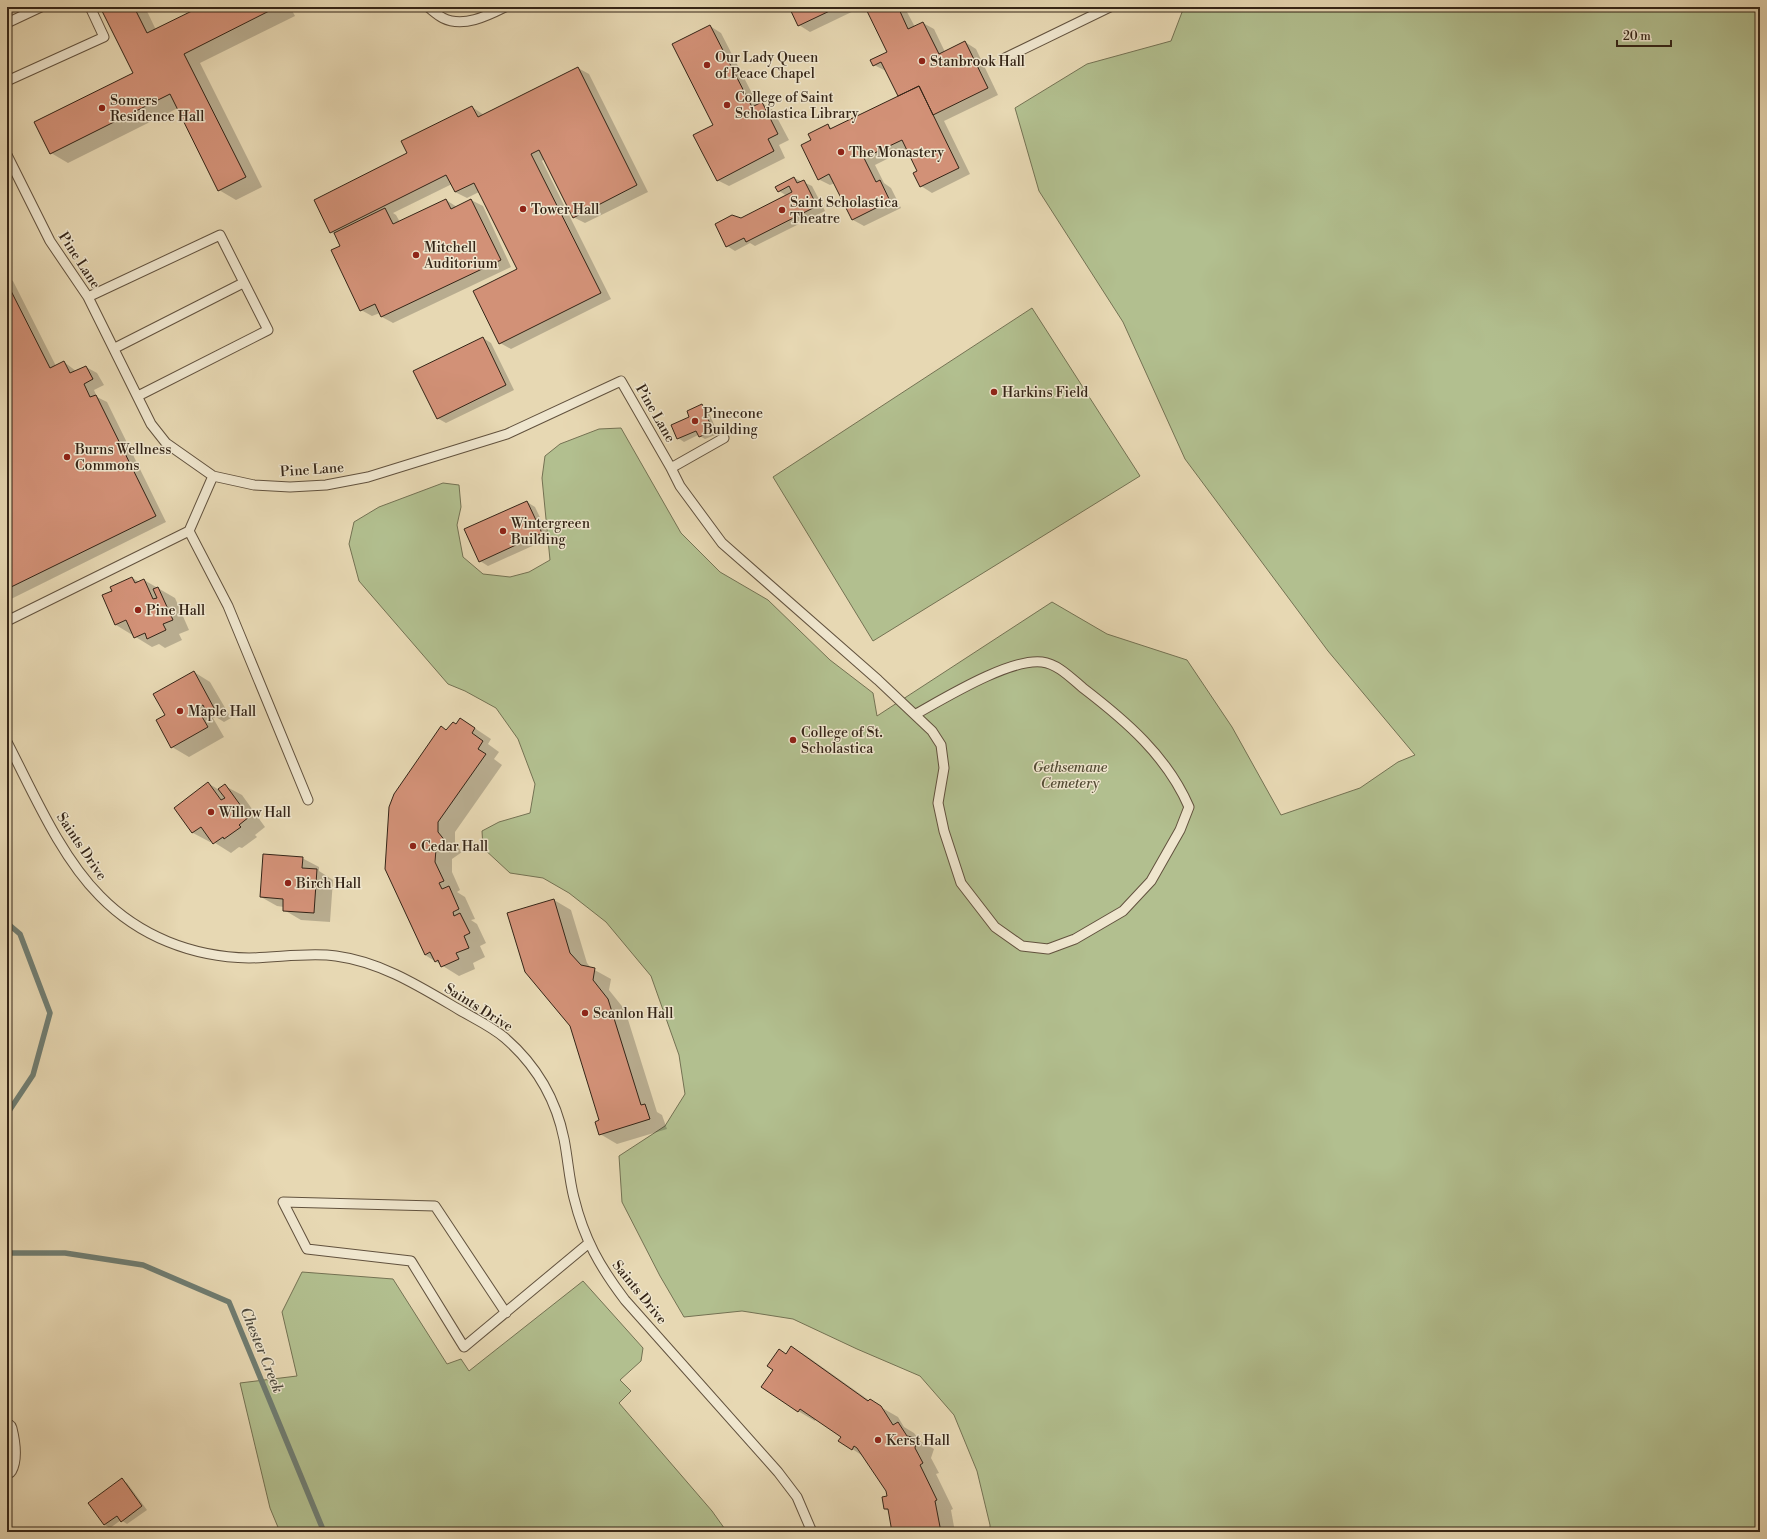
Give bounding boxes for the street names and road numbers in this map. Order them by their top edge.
street label: Pine Lane [54,229,104,292]
street label: Pine Lane [631,381,679,446]
street label: Pine Lane [279,459,345,481]
street label: Saints Drive [52,809,110,884]
street label: Saints Drive [441,980,516,1036]
street label: Saints Drive [608,1257,671,1328]

